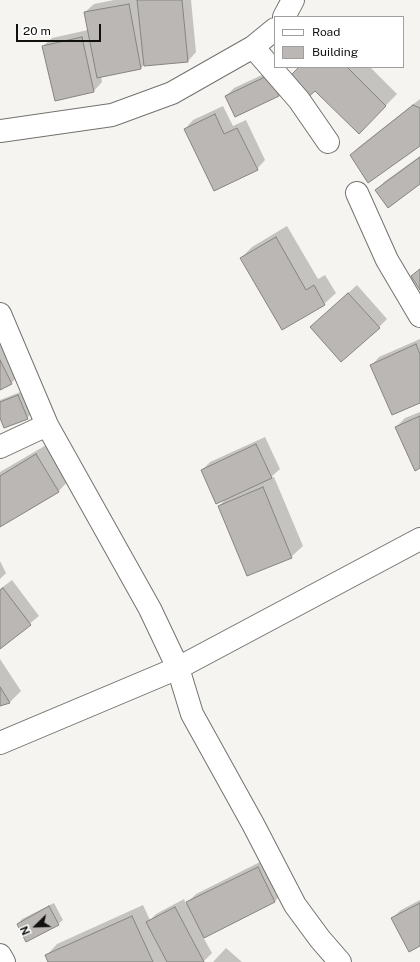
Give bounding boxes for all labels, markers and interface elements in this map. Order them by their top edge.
scale bar [18,16,103,42]
legend [274,16,404,68]
text: 20 m [23,24,51,38]
text: Road [312,25,340,39]
text: Building [312,45,358,59]
north arrow [16,906,56,946]
text: N [18,924,32,937]

